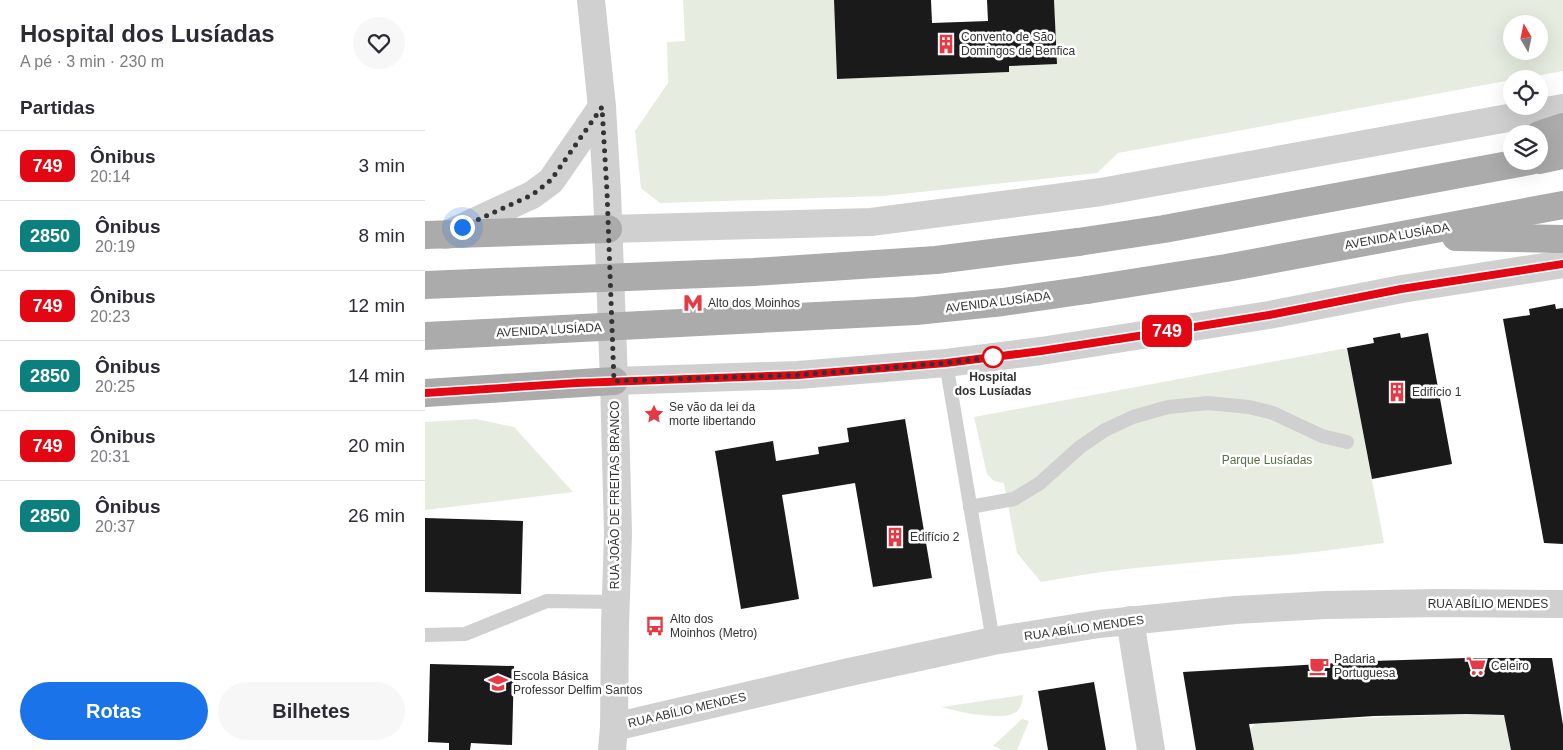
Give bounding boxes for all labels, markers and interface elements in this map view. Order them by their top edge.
north arrow [1503,15,1547,60]
map controls [1503,15,1548,170]
button: heart [353,17,405,69]
text: Hospital dos Lusíadas [20,20,275,47]
place label: Convento de São Domingos de Benfica [961,30,1075,58]
building icon: Convento de São Domingos de Benfica [935,33,957,55]
text: A pé · 3 min · 230 m [20,53,164,70]
button: locate [1503,70,1548,115]
text: Partidas [20,97,95,118]
button: layers [1503,125,1548,170]
text: Ônibus [90,146,155,167]
text: 3 min [359,155,405,176]
text: 749 [32,156,63,176]
text: 20:14 [90,168,130,185]
your location [450,215,475,240]
text: Ônibus [95,216,161,237]
street label: AVENIDA LUSÍADA [1344,219,1450,252]
text: 8 min [359,225,405,246]
text: 2850 [30,226,70,246]
text: 20:19 [95,238,135,255]
text: Ônibus [90,286,155,307]
street label: AVENIDA LUSÍADA [945,288,1051,315]
metro station icon: Alto dos Moinhos [682,292,704,314]
text: 12 min [348,295,405,316]
text: 749 [32,296,63,316]
place label: Alto dos Moinhos [708,296,800,310]
text: 20:23 [90,308,130,325]
line badge: 749 [1138,315,1196,347]
street label: AVENIDA LUSÍADA [496,319,602,340]
text: 749 [1152,321,1182,341]
marker: Hospital dos Lusíadas [982,346,1004,368]
text: Ônibus [95,356,161,377]
text: 14 min [348,365,405,386]
text: 2850 [30,366,70,386]
place label: Hospital dos Lusíadas [955,370,1032,398]
text: 20:25 [95,378,135,395]
building icon: Edifício 1 [1386,381,1408,403]
place label: Edifício 1 [1412,385,1462,399]
place label: Se vão da lei da morte libertando [669,400,756,428]
street label: RUA JOÃO DE FREITAS BRANCO [608,401,622,589]
place icon: Se vão da lei da morte libertando [643,403,665,425]
text: Ônibus [90,426,155,447]
text: 20 min [348,435,405,456]
text: 749 [32,436,63,456]
text: 20:31 [90,448,130,465]
park label: Parque Lusíadas [1222,453,1312,467]
text: Ônibus [95,496,161,517]
text: 26 min [348,505,405,526]
text: 2850 [30,506,70,526]
text: 20:37 [95,518,135,535]
building icon: Edifício 2 [884,526,906,548]
place label: Edifício 2 [910,530,960,544]
street label: RUA ABÍLIO MENDES [1428,596,1548,611]
place label: Alto dos Moinhos (Metro) [670,612,757,640]
street label: RUA ABÍLIO MENDES [1023,612,1145,643]
bus stop icon: Alto dos Moinhos (Metro) [644,615,666,637]
place label: Padaria Portuguesa [1334,652,1396,680]
cafe icon: Padaria Portuguesa [1308,655,1330,677]
supermarket icon: Celeiro [1465,655,1487,677]
place label: Celeiro [1491,659,1529,673]
place label: Escola Básica Professor Delfim Santos [513,669,642,697]
school or university icon: Escola Básica Professor Delfim Santos [487,672,509,694]
button: Rotas [20,682,208,740]
button: Bilhetes [218,682,405,740]
street label: RUA ABÍLIO MENDES [626,689,747,730]

